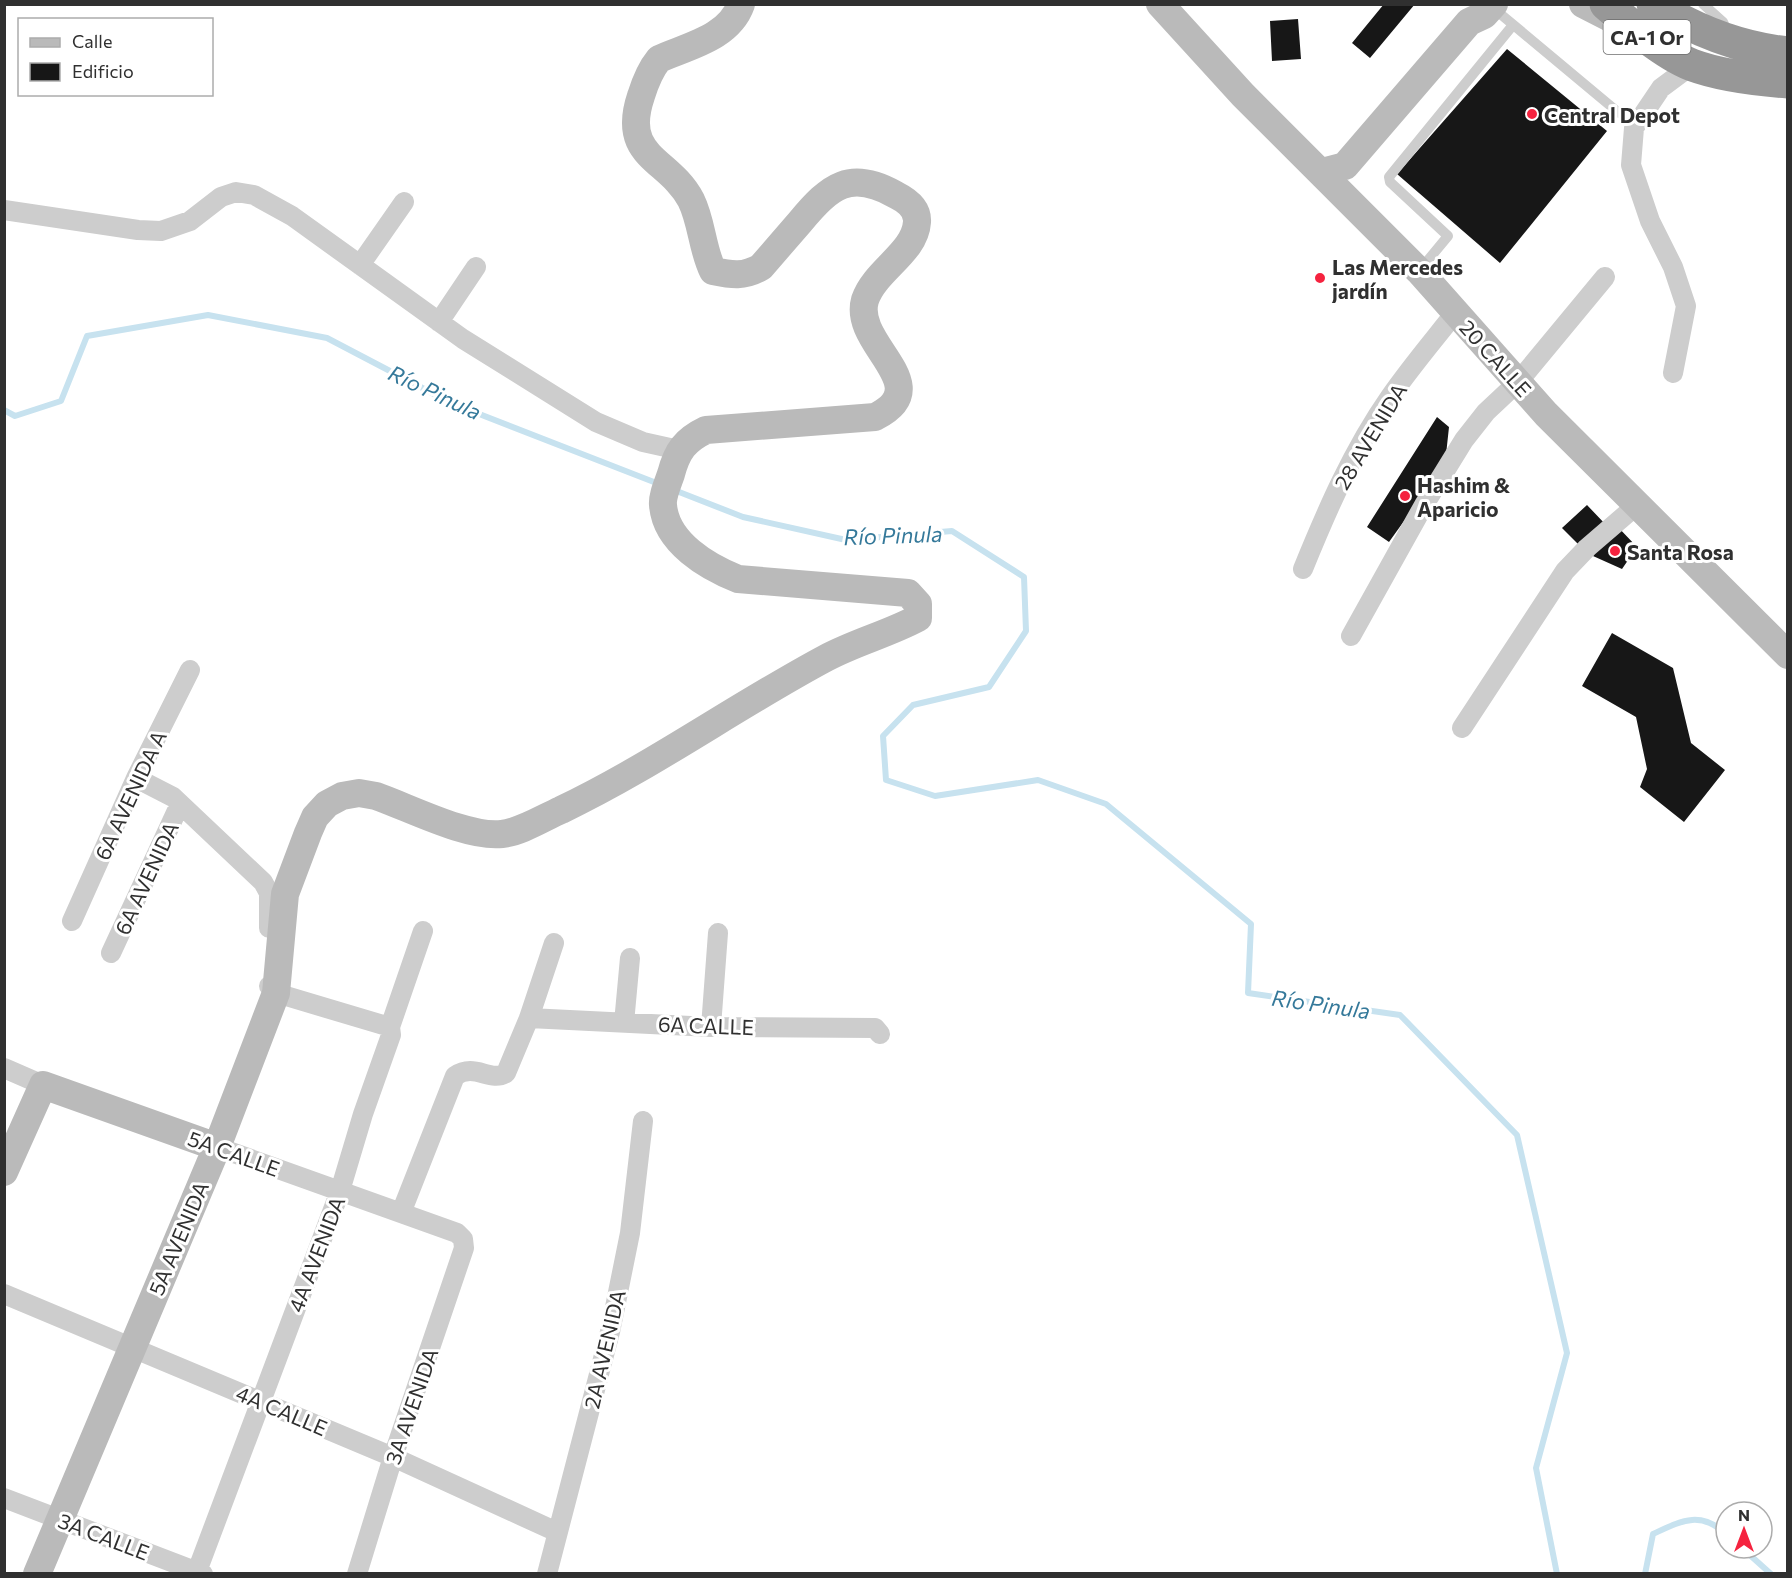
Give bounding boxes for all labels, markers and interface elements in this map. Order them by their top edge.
legend [18,18,213,96]
road number: CA-1 Or [1604,20,1690,54]
text: Calle [72,30,112,52]
text: Edificio [72,60,134,82]
place label: Central Depot [1544,102,1680,127]
marker: Central Depot [1525,107,1539,121]
place label: Las Mercedes jardín [1331,254,1463,303]
marker: Las Mercedes jardín [1313,271,1327,285]
street label: 20 CALLE [1455,314,1537,402]
water label: Río Pinula [384,359,486,425]
street label: 28 AVENIDA [1329,378,1411,494]
place label: Hashim & Aparicio [1417,472,1510,521]
marker: Hashim & Aparicio [1398,489,1412,503]
water label: Río Pinula [843,520,943,550]
place label: Santa Rosa [1627,539,1734,564]
marker: Santa Rosa [1608,544,1622,558]
street label: 6A AVENIDA A [89,726,171,864]
street label: 6A AVENIDA [109,818,183,938]
water label: Río Pinula [1270,984,1372,1024]
street label: 6A CALLE [658,1011,754,1039]
street label: 5A CALLE [185,1125,283,1181]
street label: 5A AVENIDA [143,1177,213,1299]
street label: 4A AVENIDA [282,1193,350,1315]
street label: 2A AVENIDA [578,1287,630,1411]
street label: 3A AVENIDA [380,1345,442,1467]
street label: 4A CALLE [233,1380,331,1440]
north arrow [1714,1500,1774,1560]
text: N [1738,1505,1750,1524]
street label: 3A CALLE [55,1507,153,1565]

